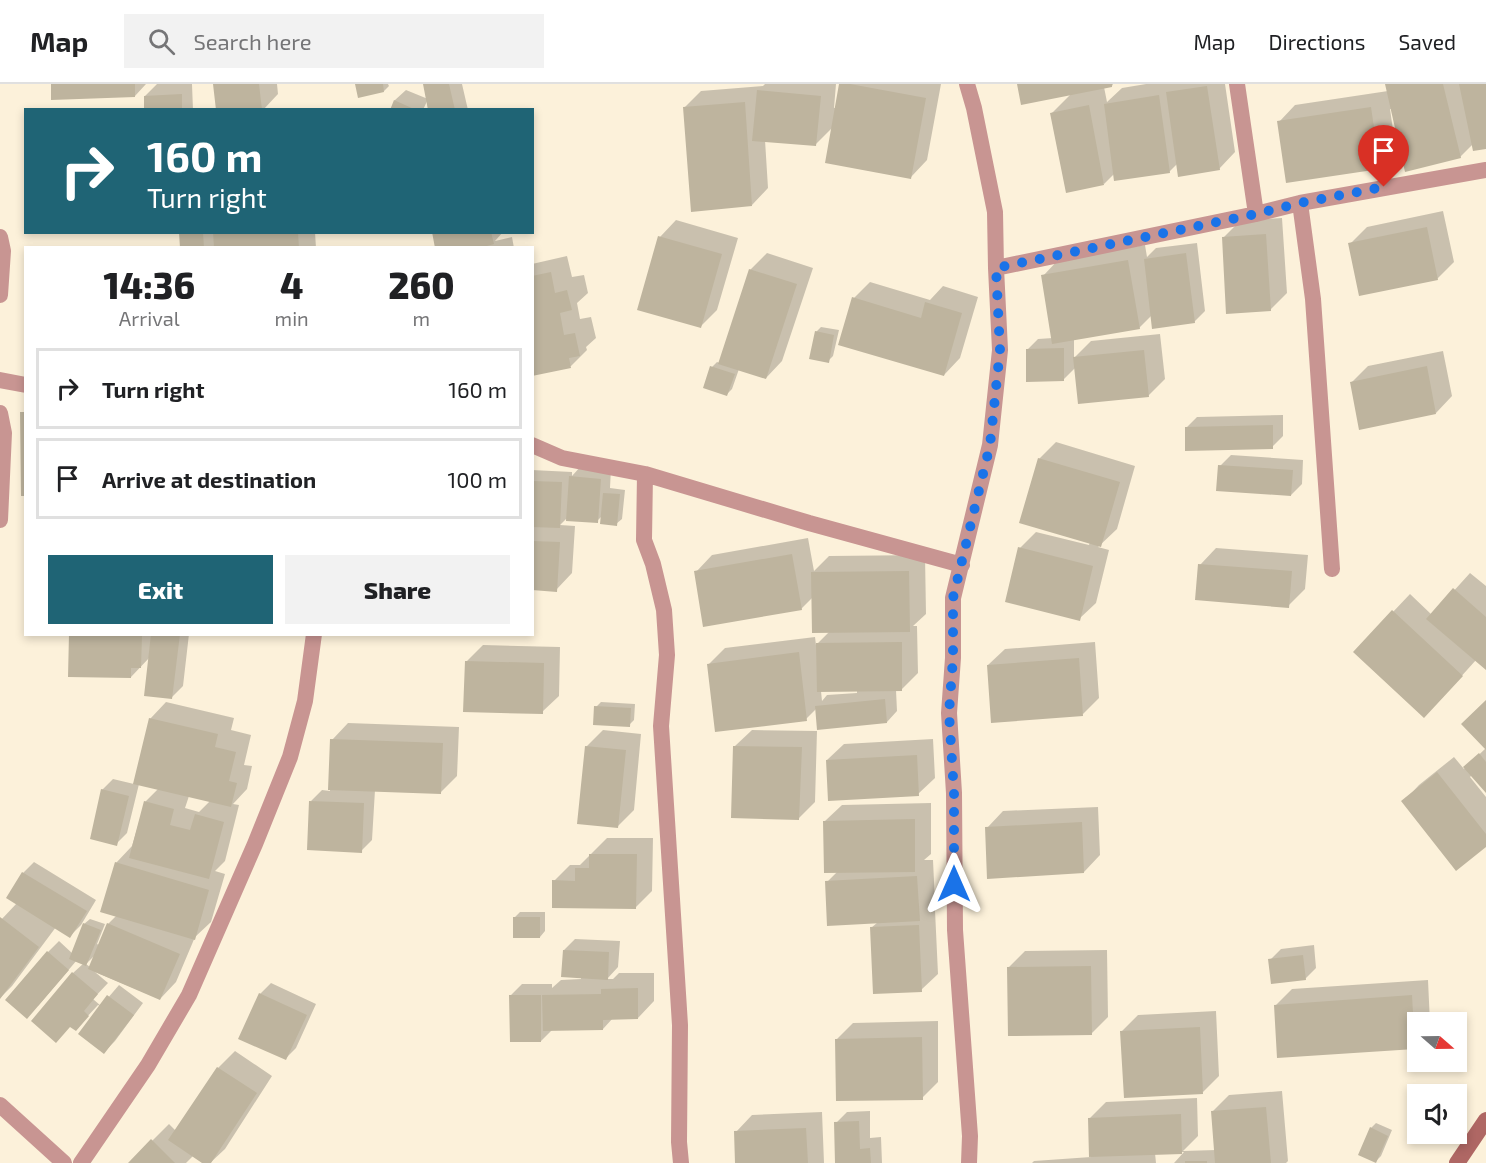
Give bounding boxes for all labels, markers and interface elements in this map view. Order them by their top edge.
search box [124,14,544,68]
text: Map [30,24,88,58]
icon: search [145,25,178,58]
text: Search here [193,28,312,54]
text: Map [1193,29,1236,54]
text: Directions [1269,29,1365,54]
text: Saved [1398,29,1456,54]
pin [1358,125,1409,187]
text: 160 m [147,130,263,180]
icon: right [48,132,126,210]
icon: arrive [1367,134,1400,167]
text: Turn right [147,181,267,213]
text: 14:36 [104,263,195,306]
text: 4 [280,263,303,306]
text: 260 [388,263,454,306]
text: Arrival [119,306,180,330]
text: min [275,306,309,330]
text: m [413,306,430,330]
icon: right [51,372,84,405]
text: Turn right [102,376,204,402]
text: 160 m [448,376,507,402]
icon: arrive [51,462,84,495]
text: Arrive at destination [102,466,316,492]
text: 100 m [448,466,507,492]
button: Exit [48,555,273,624]
button: Share [285,555,510,624]
position arrow [922,852,986,916]
north arrow [1407,1012,1467,1072]
map controls [1407,1012,1467,1144]
button: sound [1407,1084,1467,1144]

